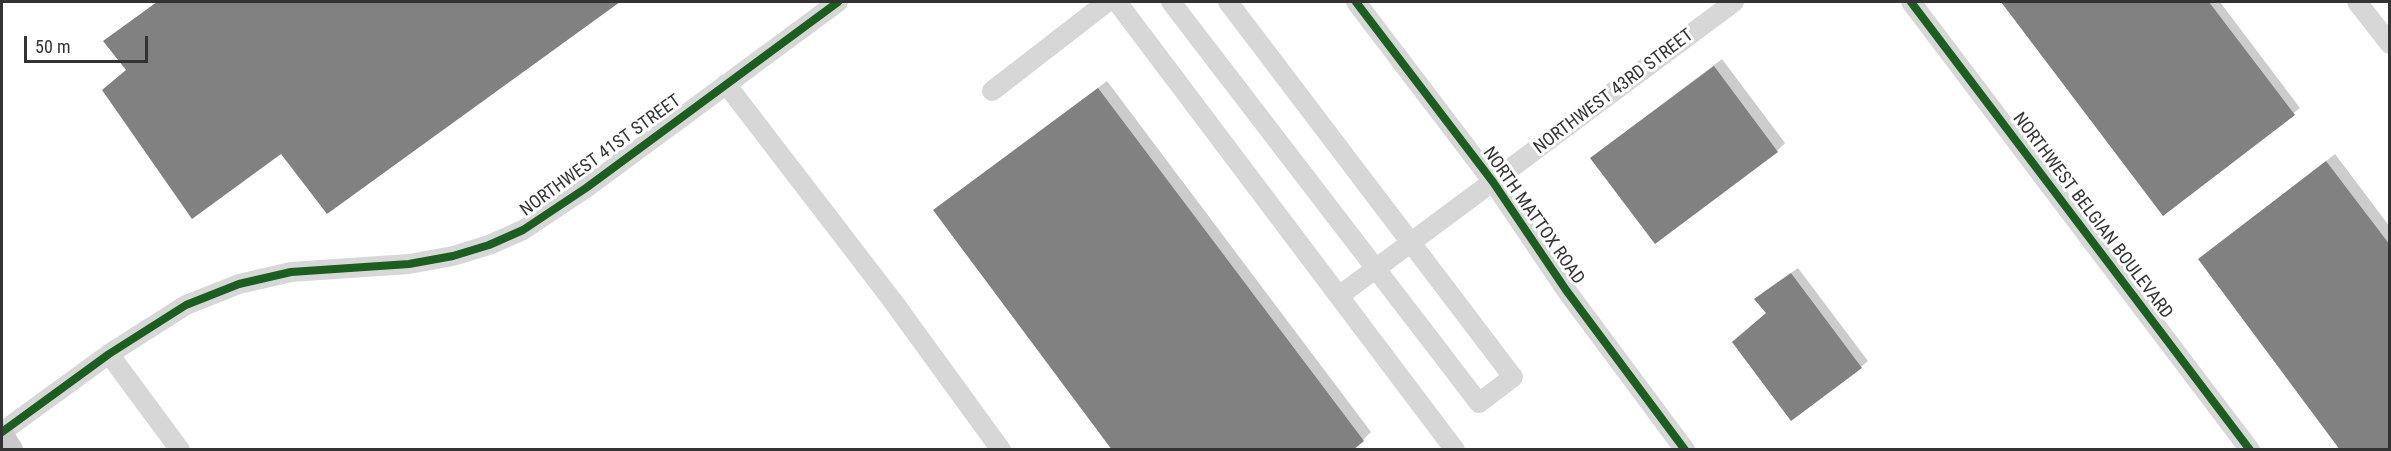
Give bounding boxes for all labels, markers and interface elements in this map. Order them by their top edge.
scale bar [27,24,152,62]
street label: NORTHWEST 43RD STREET [1530,25,1698,159]
text: 50 m [35,36,70,57]
street label: NORTHWEST 41ST STREET [517,90,685,222]
street label: NORTHWEST BELGIAN BOULEVARD [2007,109,2177,323]
street label: NORTH MATTOX ROAD [1478,143,1588,289]

